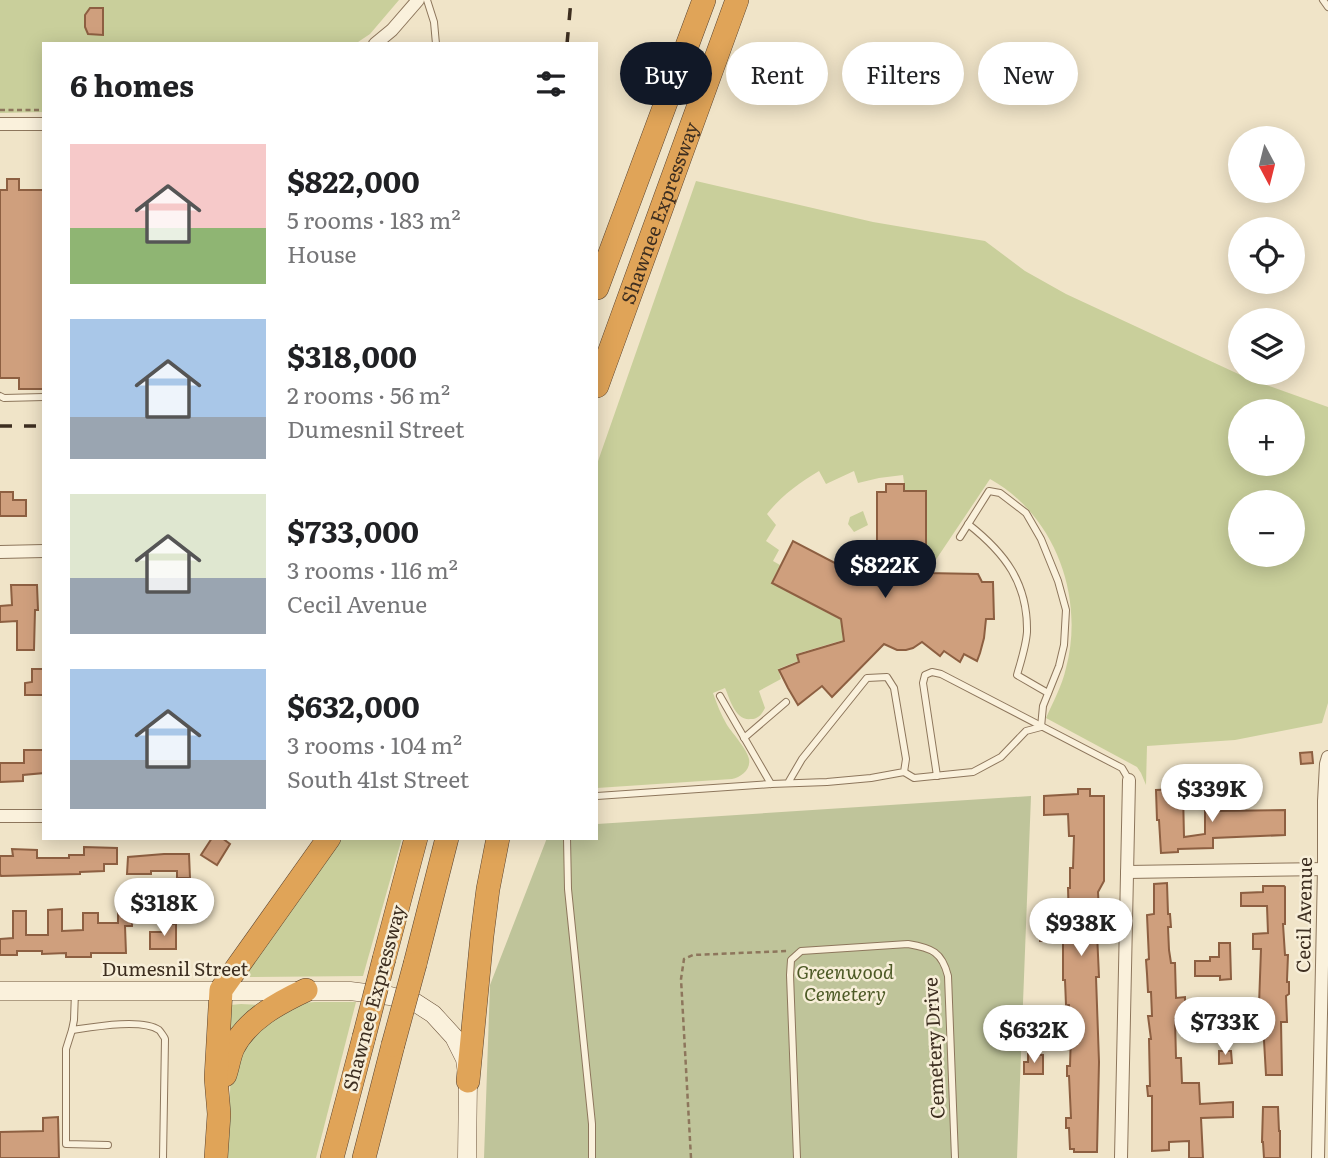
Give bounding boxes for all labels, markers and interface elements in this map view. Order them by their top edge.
chip: Buy [620,42,712,105]
chip: Rent [726,42,828,105]
chip: Filters [842,42,964,105]
chip: New [978,42,1078,105]
text: 6 homes [70,62,194,106]
icon: filters [532,65,570,103]
street label: Shawnee Expressway [613,118,705,308]
north arrow [1228,126,1306,203]
map controls [1228,126,1305,567]
text: $822,000 [287,158,420,202]
icon: home [126,172,210,256]
text: 5 rooms · 183 m² [287,202,461,236]
button: locate [1228,217,1305,294]
text: House [287,236,356,270]
button: layers [1228,308,1305,385]
text: $318,000 [287,333,417,377]
icon: home [126,347,210,431]
text: 2 rooms · 56 m² [287,377,450,411]
button: + [1228,399,1305,476]
text: Dumesnil Street [287,411,464,445]
button: − [1228,490,1305,567]
text: $733,000 [287,508,419,552]
icon: home [126,522,210,606]
pin: $822K [836,540,934,600]
text: $822K [850,546,920,580]
text: 3 rooms · 116 m² [287,552,458,586]
text: Cecil Avenue [287,586,427,620]
text: $632,000 [287,683,420,727]
icon: home [126,697,210,781]
text: 3 rooms · 104 m² [287,727,462,761]
text: South 41st Street [287,761,469,795]
pin: $339K [1163,764,1261,824]
text: $339K [1177,770,1247,804]
street label: Cecil Avenue [1288,857,1318,973]
pin: $318K [115,878,213,938]
text: $318K [130,884,198,918]
pin: $938K [1032,898,1130,958]
street label: Shawnee Expressway [335,901,411,1094]
text: $938K [1045,904,1117,938]
street label: Dumesnil Street [102,954,249,982]
park label: Greenwood Cemetery [796,957,894,1007]
street label: Cemetery Drive [915,976,951,1120]
pin: $733K [1176,998,1274,1057]
text: $733K [1190,1003,1260,1037]
pin: $632K [985,1006,1083,1065]
text: $632K [999,1011,1069,1045]

